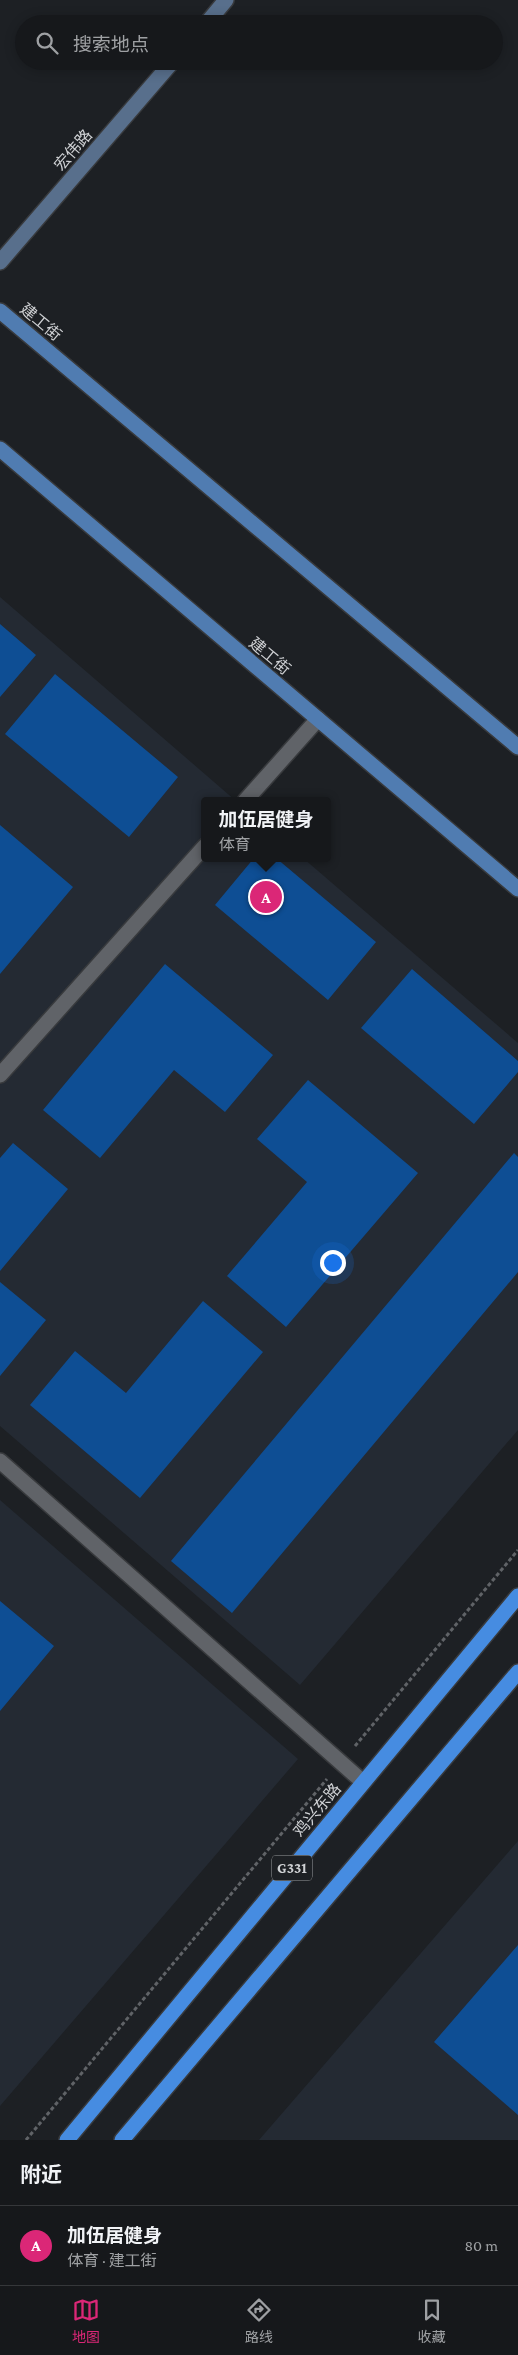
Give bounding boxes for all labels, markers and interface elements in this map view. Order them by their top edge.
search box [15,15,503,70]
icon: search [33,29,61,57]
text: 搜索地点 [73,34,149,55]
street label: 宏伟路 [51,126,95,174]
street label: 建工街 [17,300,65,344]
street label: 建工街 [246,634,294,678]
popup [201,797,331,862]
text: 加伍居健身 [218,809,314,830]
text: 体育 [218,836,251,853]
pin: A [250,878,282,916]
your location [320,1250,346,1276]
street label: 鸡兴东路 [290,1780,344,1840]
road number: G331 [272,1856,312,1880]
text: 附近 [20,2163,62,2187]
text: 加伍居健身 [67,2225,162,2246]
text: A [31,2237,41,2254]
text: 80 m [464,2237,498,2254]
text: 体育 · 建工街 [67,2252,157,2269]
tab: 地图 [72,2296,100,2346]
tab: 路线 [245,2296,273,2346]
tab: 收藏 [418,2296,446,2346]

